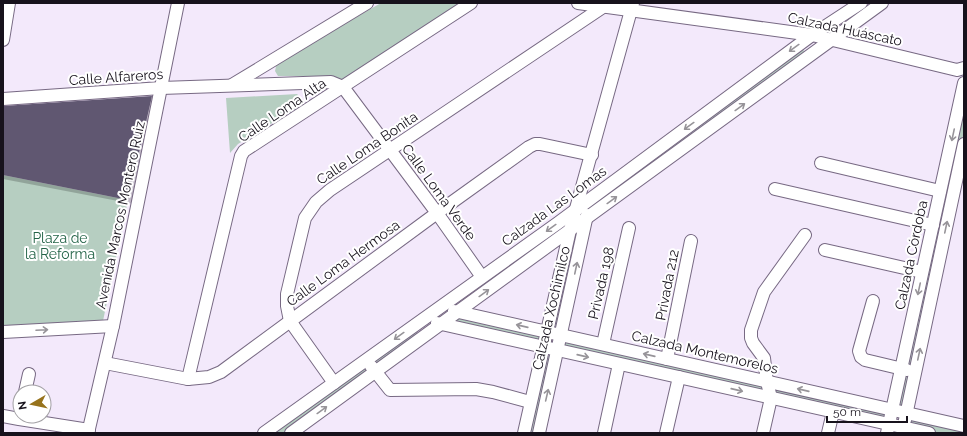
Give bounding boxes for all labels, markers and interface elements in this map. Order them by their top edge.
street label: Calzada Huáscato [786,9,904,49]
one-way arrow [788,44,799,53]
street label: Calle Alfareros [68,66,164,88]
street label: Calle Loma Alta [235,75,329,145]
one-way arrow [734,103,745,111]
street label: Calle Loma Bonita [314,108,420,188]
street label: Avenida Marcos Montero Ruiz [92,120,148,310]
one-way arrow [684,121,695,130]
one-way arrow [948,128,956,141]
street label: Calle Loma Verde [399,141,479,243]
street label: Calzada Las Lomas [499,163,610,249]
one-way arrow [606,196,617,204]
street label: Calzada Córdoba [892,199,930,311]
street label: Calle Loma Hermosa [283,217,403,309]
one-way arrow [943,221,951,234]
one-way arrow [545,224,556,232]
park label: Plaza de la Reforma [25,230,95,262]
street label: Calzada Xochimilco [529,245,573,371]
street label: Privada 198 [585,245,617,321]
street label: Privada 212 [652,248,682,322]
one-way arrow [572,262,580,275]
one-way arrow [914,282,922,295]
one-way arrow [479,289,490,297]
one-way arrow [516,322,529,330]
one-way arrow [35,326,48,333]
street label: Calzada Montemorelos [630,327,780,377]
one-way arrow [394,332,405,340]
one-way arrow [916,348,924,361]
one-way arrow [643,350,656,358]
one-way arrow [576,352,589,360]
north arrow [12,384,52,424]
one-way arrow [797,385,810,393]
one-way arrow [730,387,743,395]
one-way arrow [544,389,552,402]
scale bar [827,398,907,424]
text: N [16,400,30,411]
text: 50 m [833,405,861,419]
one-way arrow [316,406,327,414]

